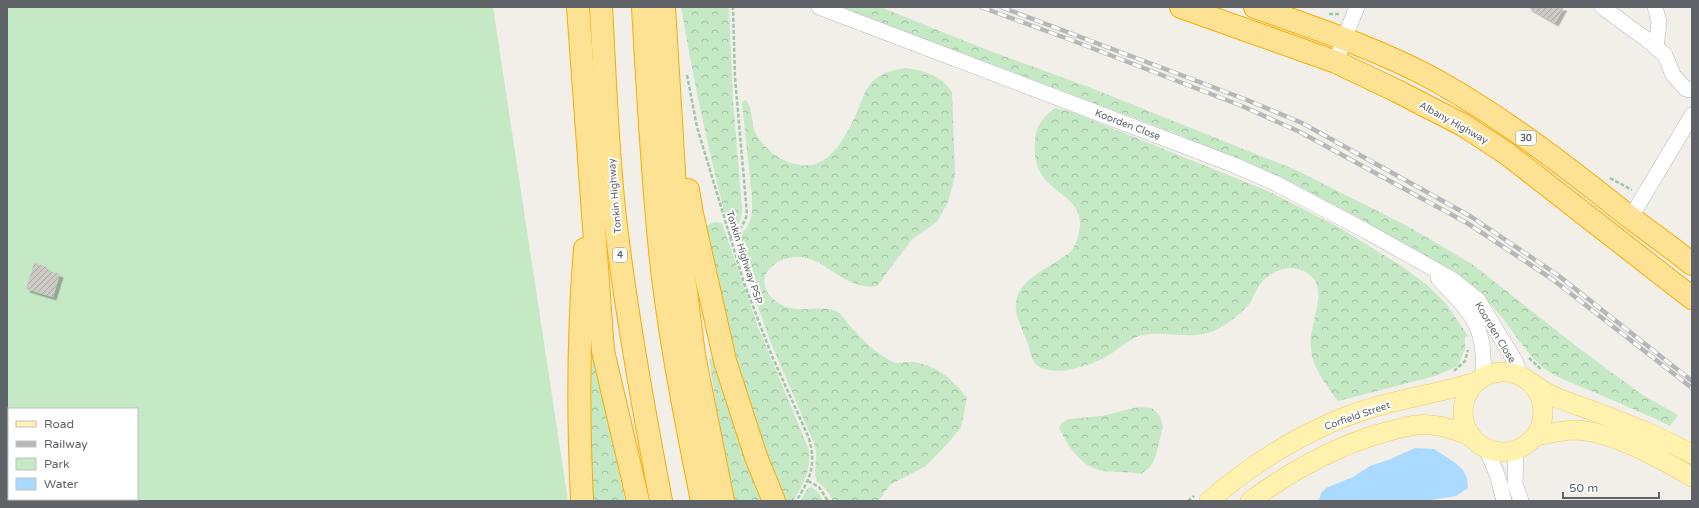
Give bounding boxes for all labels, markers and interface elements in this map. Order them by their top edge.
street label: Albany Highway [1417,99,1491,147]
street label: Koorden Close [1093,107,1162,143]
road number: 30 [1516,131,1536,145]
street label: Tonkin Highway [606,157,624,234]
street label: Tonkin Highway PSP [723,209,765,306]
road number: 4 [613,248,627,262]
street label: Koorden Close [1472,300,1518,366]
street label: Corfield Street [1323,399,1392,433]
legend [8,408,138,500]
text: Road [44,417,74,431]
text: Railway [44,437,88,451]
text: Park [44,457,70,471]
scale bar [1563,474,1659,500]
text: Water [44,477,79,491]
text: 50 m [1569,481,1598,495]

